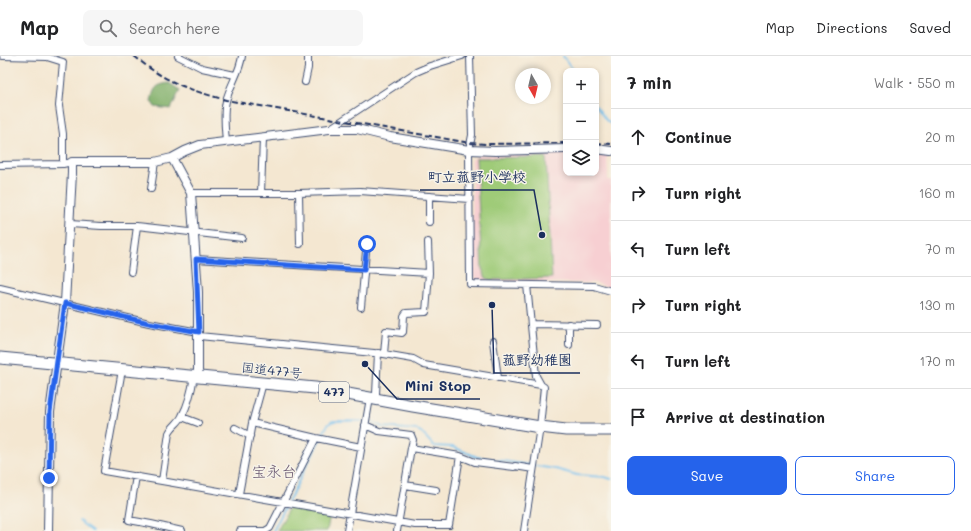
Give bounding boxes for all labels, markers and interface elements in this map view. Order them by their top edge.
search box [83,10,363,46]
text: Map [20,15,59,40]
icon: search [97,17,119,39]
text: Search here [129,18,220,38]
text: Map [766,18,794,37]
text: Directions [816,18,887,37]
text: Saved [909,18,951,37]
north arrow [515,68,551,104]
map controls [563,68,599,176]
button: + [563,68,599,104]
text: 7 min [627,71,672,93]
text: Walk · 550 m [874,74,955,91]
button: − [563,104,599,140]
icon: ahead [627,126,649,148]
text: Continue [665,127,732,147]
text: 20 m [925,128,955,145]
button: layers [563,140,599,176]
callout: 町立菰野小学校 [420,164,534,190]
text: 町立菰野小学校 [428,167,526,186]
icon: right [627,182,649,204]
text: Turn right [665,183,742,203]
text: 160 m [919,184,955,201]
route start [358,235,376,253]
icon: left [627,238,649,260]
text: Turn left [665,239,730,259]
text: 70 m [925,240,955,257]
icon: right [627,294,649,316]
text: Turn right [665,295,742,315]
text: 130 m [919,296,955,313]
callout: 菰野幼稚園 [494,347,580,373]
text: 菰野幼稚園 [502,350,572,369]
icon: left [627,350,649,372]
text: Turn left [665,351,730,371]
text: 170 m [919,352,955,369]
street label: 国道477号 [241,358,303,381]
callout: Mini Stop [397,373,480,399]
text: Mini Stop [405,376,471,395]
road number: 477 [319,382,349,402]
icon: arrive [627,406,649,428]
text: Arrive at destination [665,407,825,427]
button: Save [627,456,787,495]
button: Share [795,456,955,495]
district label: 宝永台 [251,461,297,481]
route end [40,469,58,487]

